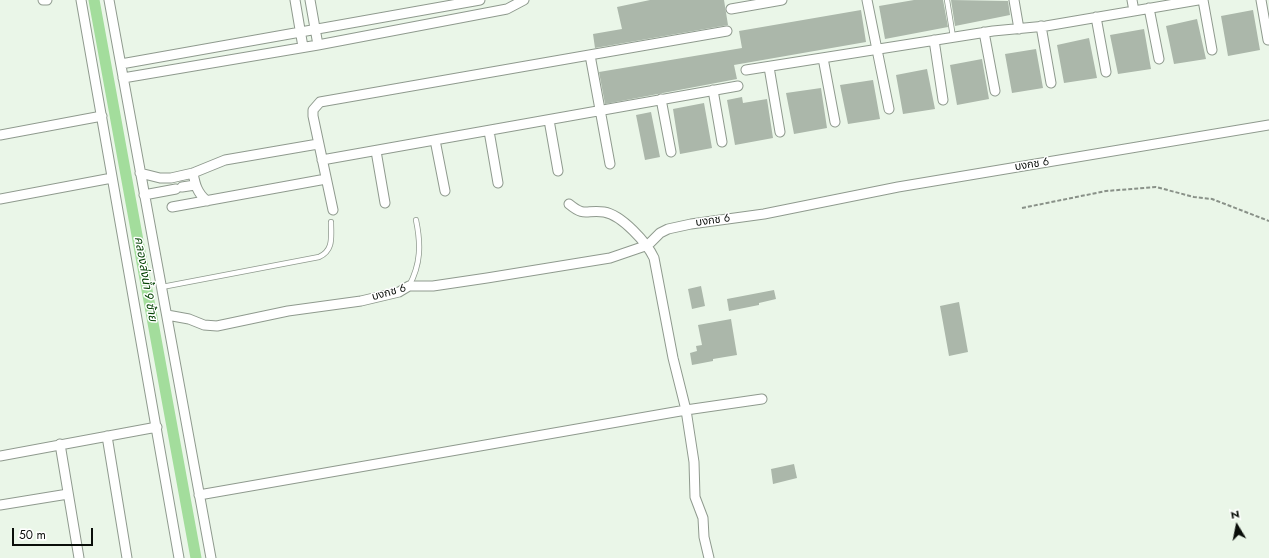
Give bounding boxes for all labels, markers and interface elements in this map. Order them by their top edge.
street label: บงกช 6 [1014,156,1050,174]
street label: บงกช 6 [695,212,731,230]
water label: คลองส่งน้ำ 9 ซ้าย [130,236,160,322]
street label: บงกช 6 [370,282,408,304]
north arrow [1217,506,1257,546]
text: N [1229,506,1241,523]
scale bar [14,520,95,546]
text: 50 m [19,526,46,544]

